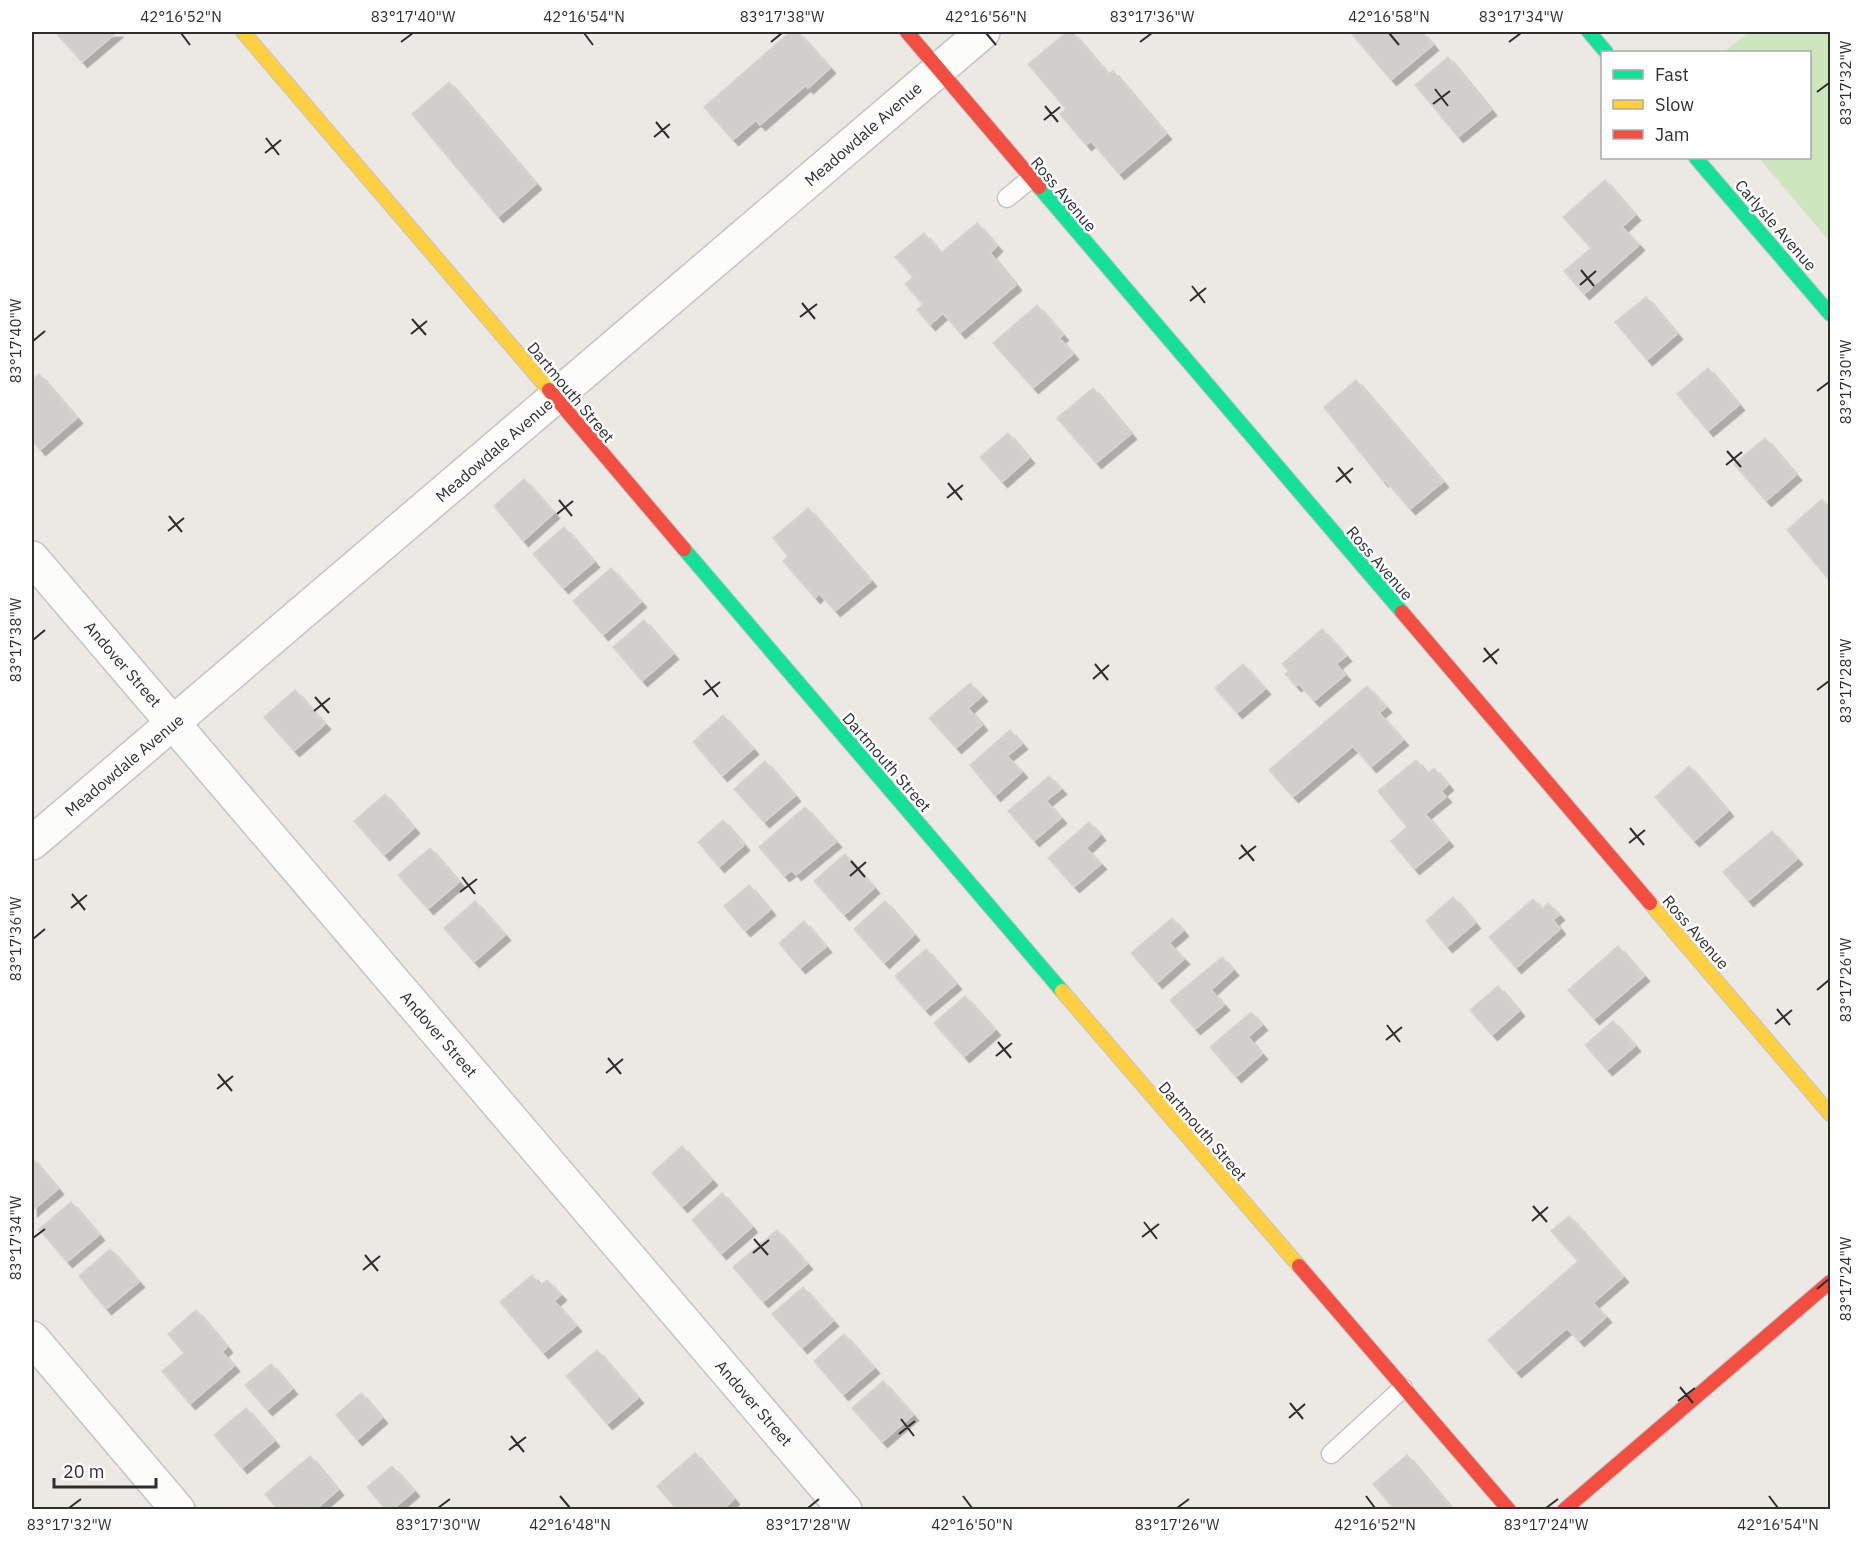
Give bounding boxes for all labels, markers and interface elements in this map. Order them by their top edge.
text: 42°16'52"N [140,7,222,26]
text: 83°17'40"W [371,7,456,26]
text: 42°16'54"N [543,7,625,26]
text: 83°17'38"W [740,7,825,26]
text: 42°16'56"N [945,7,1027,26]
text: 83°17'36"W [1110,7,1195,26]
text: 42°16'58"N [1348,7,1430,26]
text: 83°17'34"W [1479,7,1564,26]
text: 83°17'32"W [1836,40,1855,125]
legend [1601,51,1811,159]
text: Fast [1655,63,1689,86]
street label: Meadowdale Avenue [800,77,926,190]
text: Slow [1655,93,1694,116]
text: Jam [1655,123,1690,146]
street label: Ross Avenue [1027,152,1101,236]
street label: Carlysle Avenue [1731,175,1821,275]
text: 83°17'40"W [6,298,25,383]
street label: Dartmouth Street [523,338,619,446]
text: 83°17'30"W [1836,339,1855,424]
street label: Meadowdale Avenue [431,393,557,506]
street label: Ross Avenue [1342,522,1418,604]
text: 83°17'38"W [6,597,25,682]
street label: Andover Street [80,617,166,711]
text: 83°17'28"W [1836,638,1855,723]
street label: Dartmouth Street [838,708,936,816]
street label: Meadowdale Avenue [61,709,188,821]
street label: Ross Avenue [1658,891,1734,973]
text: 83°17'36"W [6,896,25,981]
text: 83°17'26"W [1836,937,1855,1022]
street label: Andover Street [396,987,482,1081]
street label: Dartmouth Street [1154,1077,1252,1185]
text: 83°17'34"W [6,1195,25,1280]
text: 83°17'24"W [1836,1236,1855,1321]
street label: Andover Street [711,1356,797,1450]
scale bar [54,1451,156,1489]
text: 20 m [63,1460,105,1483]
text: 83°17'32"W [27,1515,112,1534]
text: 83°17'30"W [396,1515,481,1534]
text: 42°16'48"N [529,1515,611,1534]
text: 83°17'28"W [766,1515,851,1534]
text: 42°16'50"N [931,1515,1013,1534]
text: 83°17'26"W [1135,1515,1220,1534]
text: 42°16'52"N [1334,1515,1416,1534]
text: 83°17'24"W [1504,1515,1589,1534]
text: 42°16'54"N [1737,1515,1819,1534]

